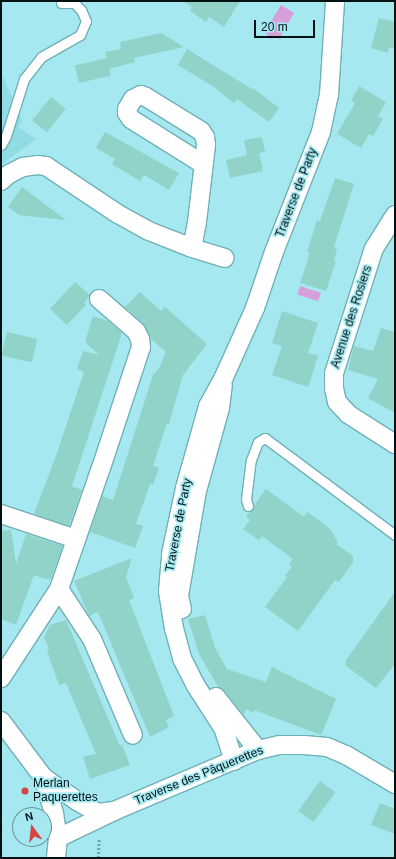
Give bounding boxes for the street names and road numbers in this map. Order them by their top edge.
street label: Traverse de Party [273,146,321,240]
street label: Avenue des Rosiers [329,264,375,370]
street label: Traverse de Party [163,477,195,573]
street label: Traverse des Pâquerettes [133,744,265,808]

